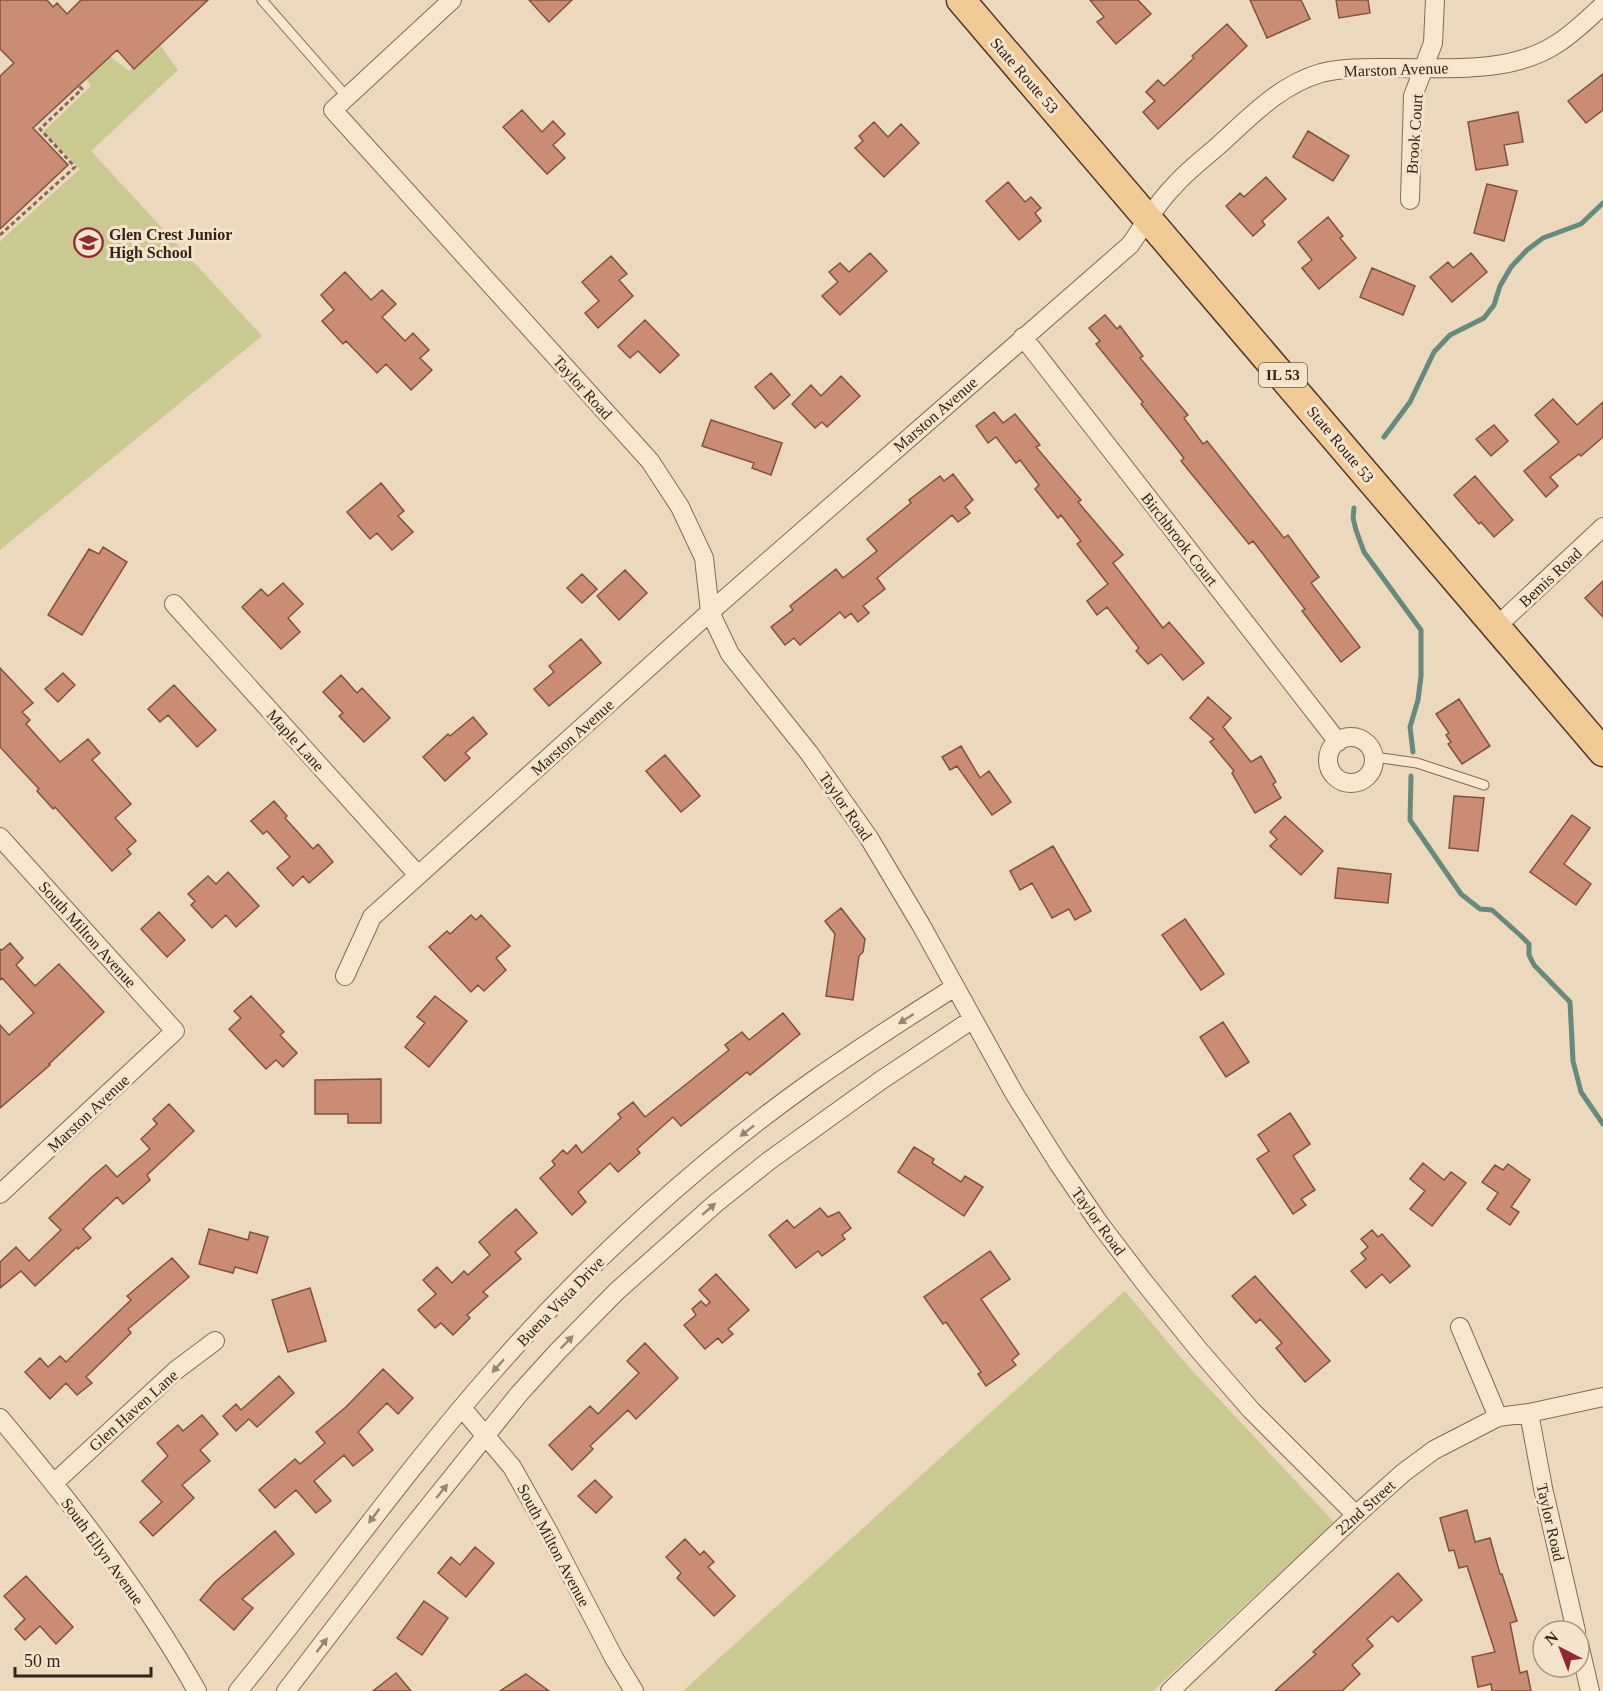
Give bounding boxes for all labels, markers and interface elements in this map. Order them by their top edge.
street label: State Route 53 [987,34,1062,116]
street label: Marston Avenue [1343,59,1449,80]
street label: Brook Court [1403,93,1426,175]
place label: Glen Crest Junior High School [109,226,232,262]
school or university icon: Glen Crest Junior High School [72,227,104,259]
street label: Taylor Road [549,352,615,423]
road number: IL 53 [1259,363,1307,387]
street label: Marston Avenue [890,374,981,455]
street label: State Route 53 [1304,403,1377,486]
street label: Birchbrook Court [1138,489,1222,590]
street label: Bemis Road [1516,544,1585,610]
street label: Marston Avenue [528,696,617,779]
street label: Maple Lane [263,706,328,775]
street label: Taylor Road [815,769,875,844]
street label: South Milton Avenue [36,878,140,991]
one-way arrow [897,1013,914,1024]
street label: Marston Avenue [44,1071,133,1155]
one-way arrow [739,1125,754,1137]
street label: Taylor Road [1068,1184,1129,1259]
one-way arrow [701,1203,716,1216]
street label: Buena Vista Drive [513,1253,607,1350]
one-way arrow [560,1334,574,1349]
one-way arrow [491,1358,505,1373]
street label: Glen Haven Lane [86,1366,181,1454]
street label: 22nd Street [1332,1476,1399,1538]
street label: South Milton Avenue [514,1481,593,1610]
street label: Taylor Road [1532,1482,1568,1563]
one-way arrow [435,1483,448,1499]
street label: South Ellyn Avenue [57,1495,147,1609]
one-way arrow [369,1509,381,1524]
north arrow [1531,1619,1591,1679]
text: N [1541,1628,1562,1648]
one-way arrow [316,1637,328,1653]
scale bar [15,1640,152,1678]
text: 50 m [24,1651,61,1671]

